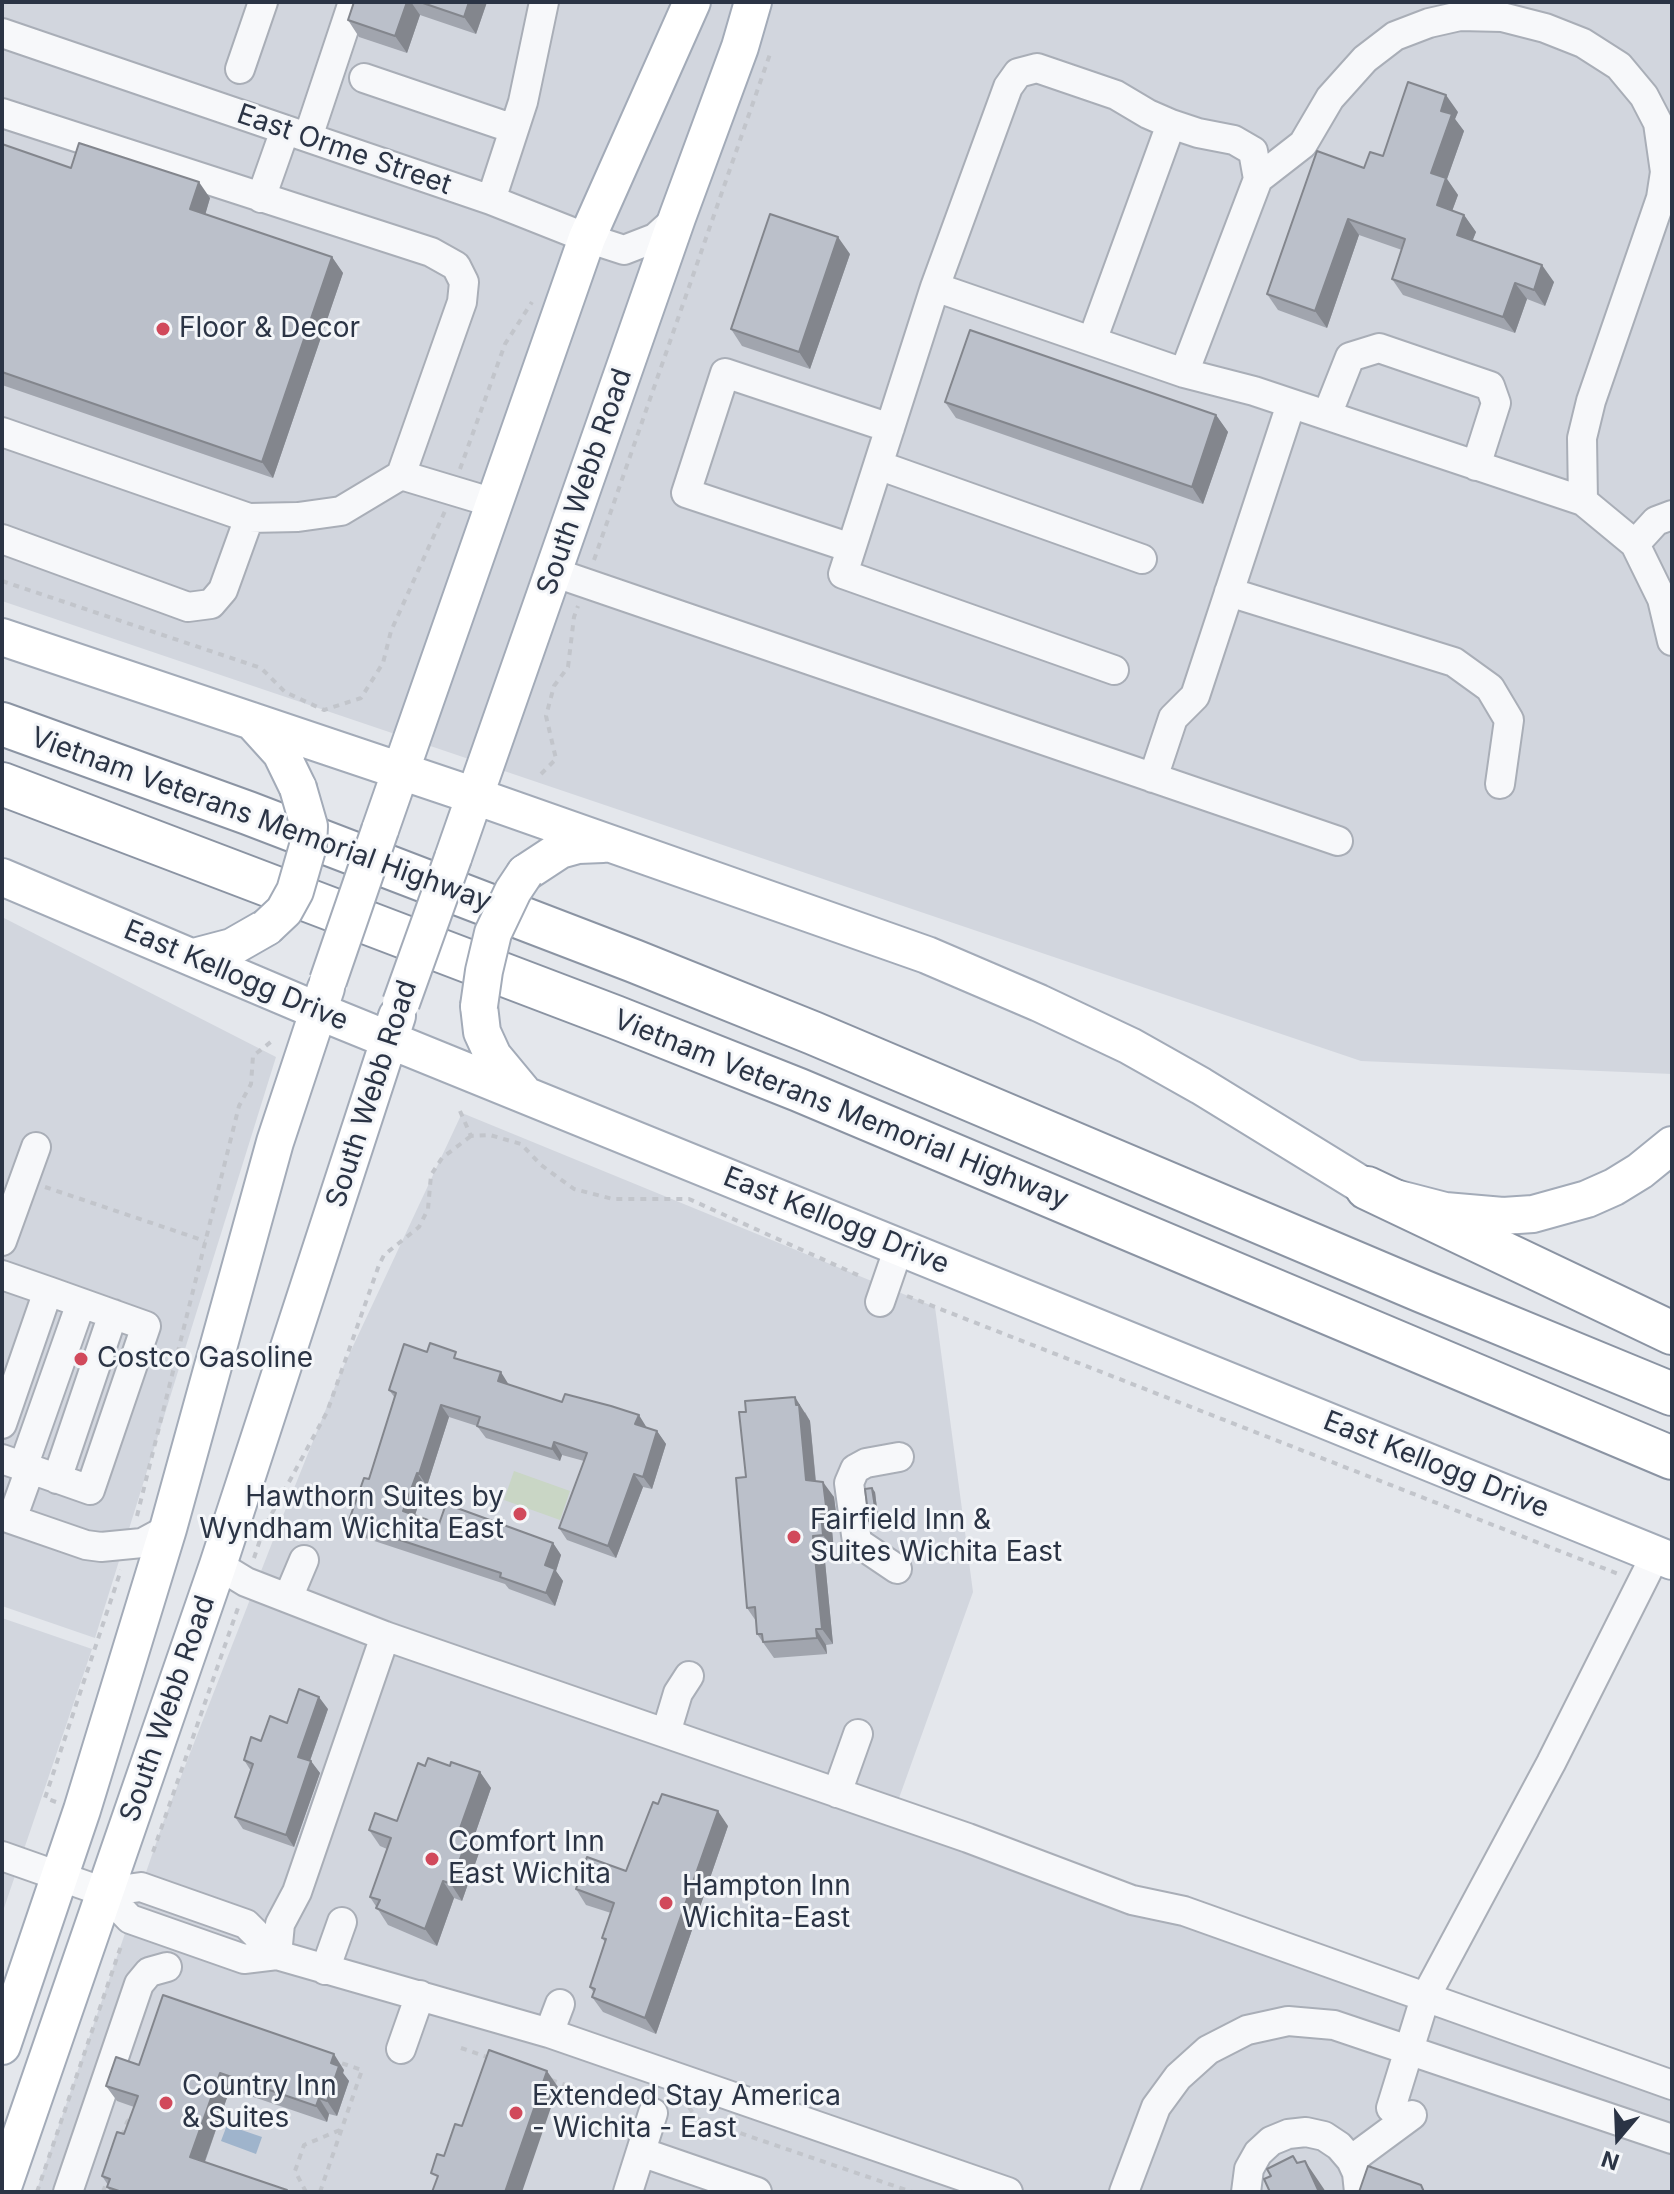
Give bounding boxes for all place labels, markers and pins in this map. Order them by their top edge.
place label: Floor & Decor [179,312,360,346]
marker: Floor & Decor [154,320,172,338]
place label: Costco Gasoline [97,1342,313,1376]
marker: Costco Gasoline [72,1350,90,1368]
place label: Hawthorn Suites by Wyndham Wichita East [199,1481,504,1547]
place label: Fairfield Inn & Suites Wichita East [810,1504,1062,1570]
marker: Hawthorn Suites by Wyndham Wichita East [511,1505,529,1523]
marker: Fairfield Inn & Suites Wichita East [785,1528,803,1546]
place label: Comfort Inn East Wichita [448,1826,611,1892]
marker: Comfort Inn East Wichita [423,1850,441,1868]
place label: Hampton Inn Wichita-East [682,1870,851,1936]
marker: Hampton Inn Wichita-East [657,1894,675,1912]
place label: Country Inn & Suites [182,2070,337,2136]
place label: Extended Stay America - Wichita - East [532,2080,841,2146]
marker: Country Inn & Suites [157,2094,175,2112]
marker: Extended Stay America - Wichita - East [507,2104,525,2122]

